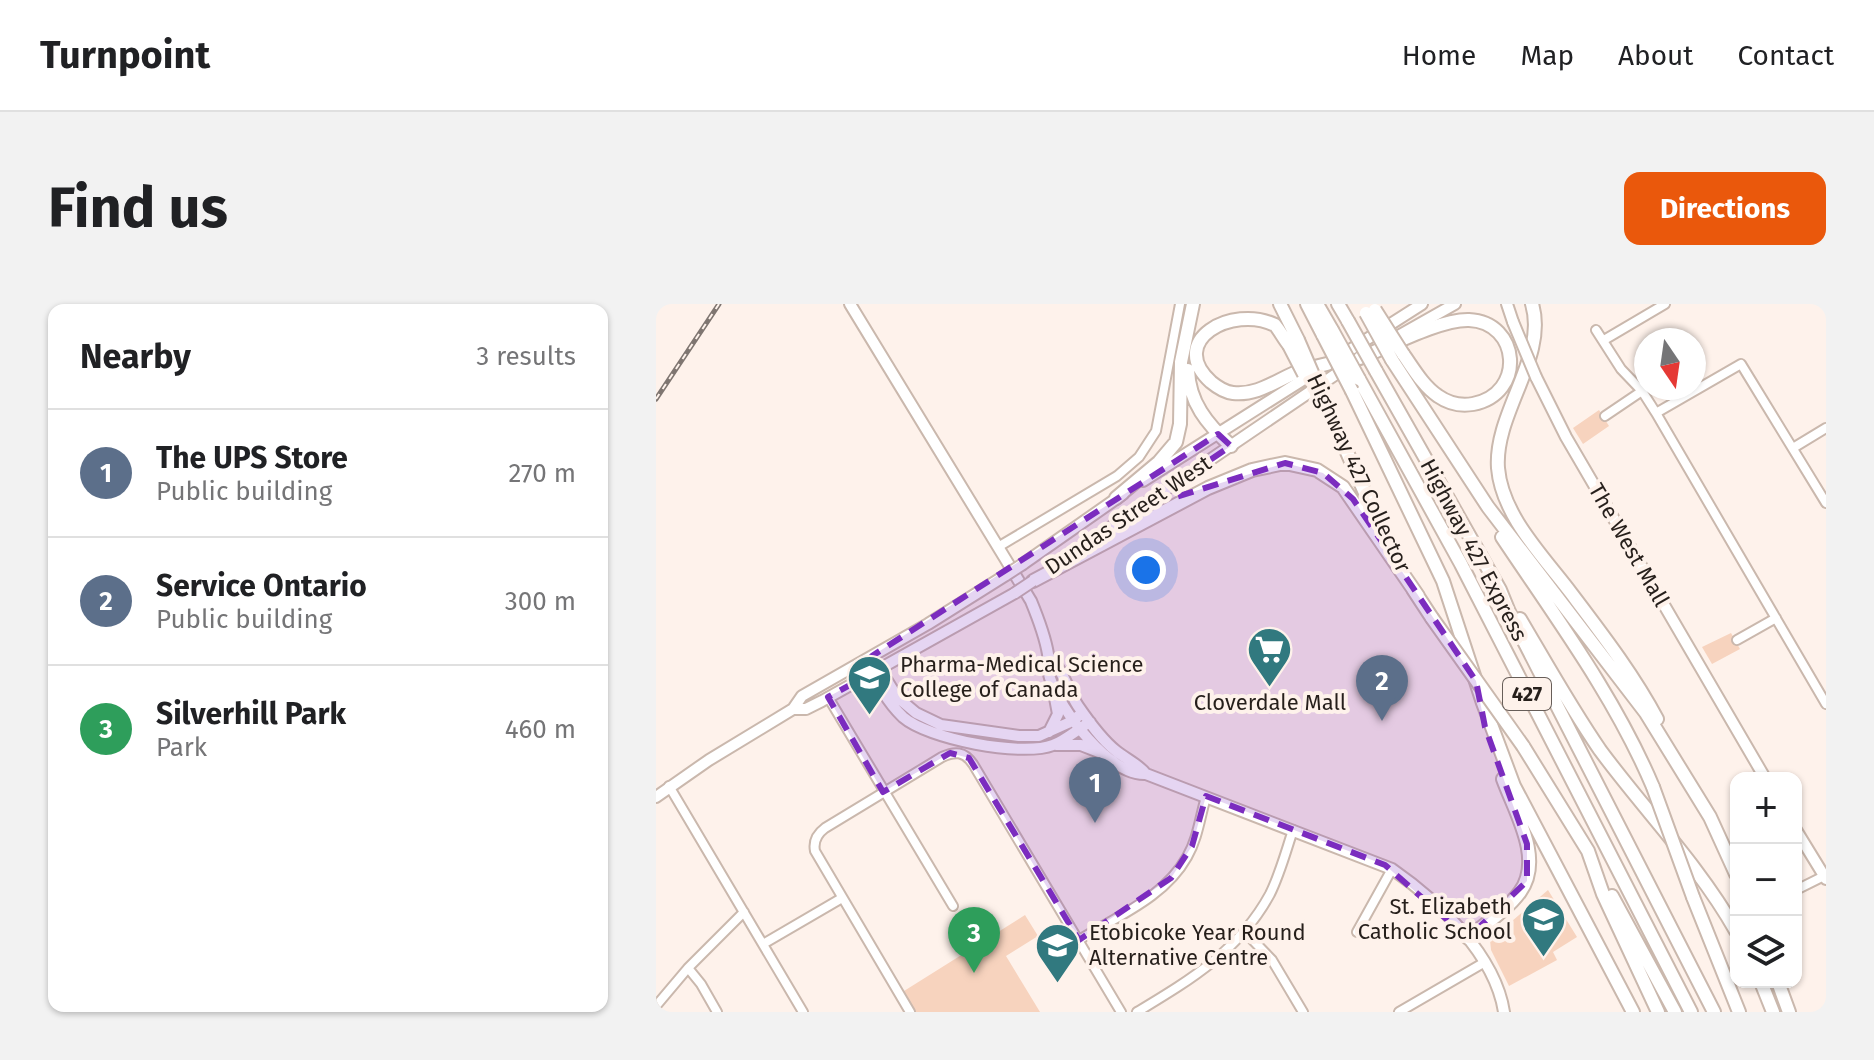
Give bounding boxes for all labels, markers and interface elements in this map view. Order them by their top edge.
text: Turnpoint [40,32,210,78]
text: Home [1402,39,1476,72]
text: Map [1520,39,1574,72]
text: About [1618,39,1693,72]
text: Contact [1737,39,1834,72]
button: Directions [1624,172,1826,245]
text: Find us [48,175,228,242]
north arrow [1634,328,1706,400]
text: Nearby [80,336,191,377]
text: 3 results [476,341,576,372]
street label: Highway 427 Collector [1301,369,1417,577]
text: The UPS Store [156,440,348,476]
street label: Dundas Street West [1040,449,1216,581]
street label: Highway 427 Express [1415,454,1533,646]
text: 1 [100,458,112,489]
text: 270 m [508,458,576,489]
text: Public building [156,476,332,507]
street label: The West Mall [1583,479,1675,611]
your location [1126,550,1166,590]
text: Service Ontario [156,568,367,604]
text: 2 [99,586,113,617]
text: 300 m [505,586,576,617]
text: Public building [156,604,332,635]
supermarket icon: Cloverdale Mall [1246,625,1294,688]
place label: Pharma-Medical Science College of Canada [900,651,1144,703]
school or university icon: Pharma-Medical Science College of Canada [845,653,893,716]
pin: 2 [1356,655,1408,721]
road number: 427 [1503,678,1551,710]
place label: Cloverdale Mall [1194,689,1346,716]
text: Silverhill Park [156,696,346,732]
text: 3 [99,714,113,745]
text: 460 m [505,714,576,745]
text: Park [156,732,207,763]
pin: 1 [1069,757,1121,823]
map controls [1730,772,1802,988]
button: + [1730,772,1802,844]
button: − [1730,844,1802,916]
place label: St. Elizabeth Catholic School [1358,893,1512,945]
school or university icon: St. Elizabeth Catholic School [1519,895,1567,958]
pin: 3 [948,907,1000,973]
button: layers [1730,916,1802,988]
place label: Etobicoke Year Round Alternative Centre [1089,919,1306,971]
school or university icon: Etobicoke Year Round Alternative Centre [1034,921,1082,984]

